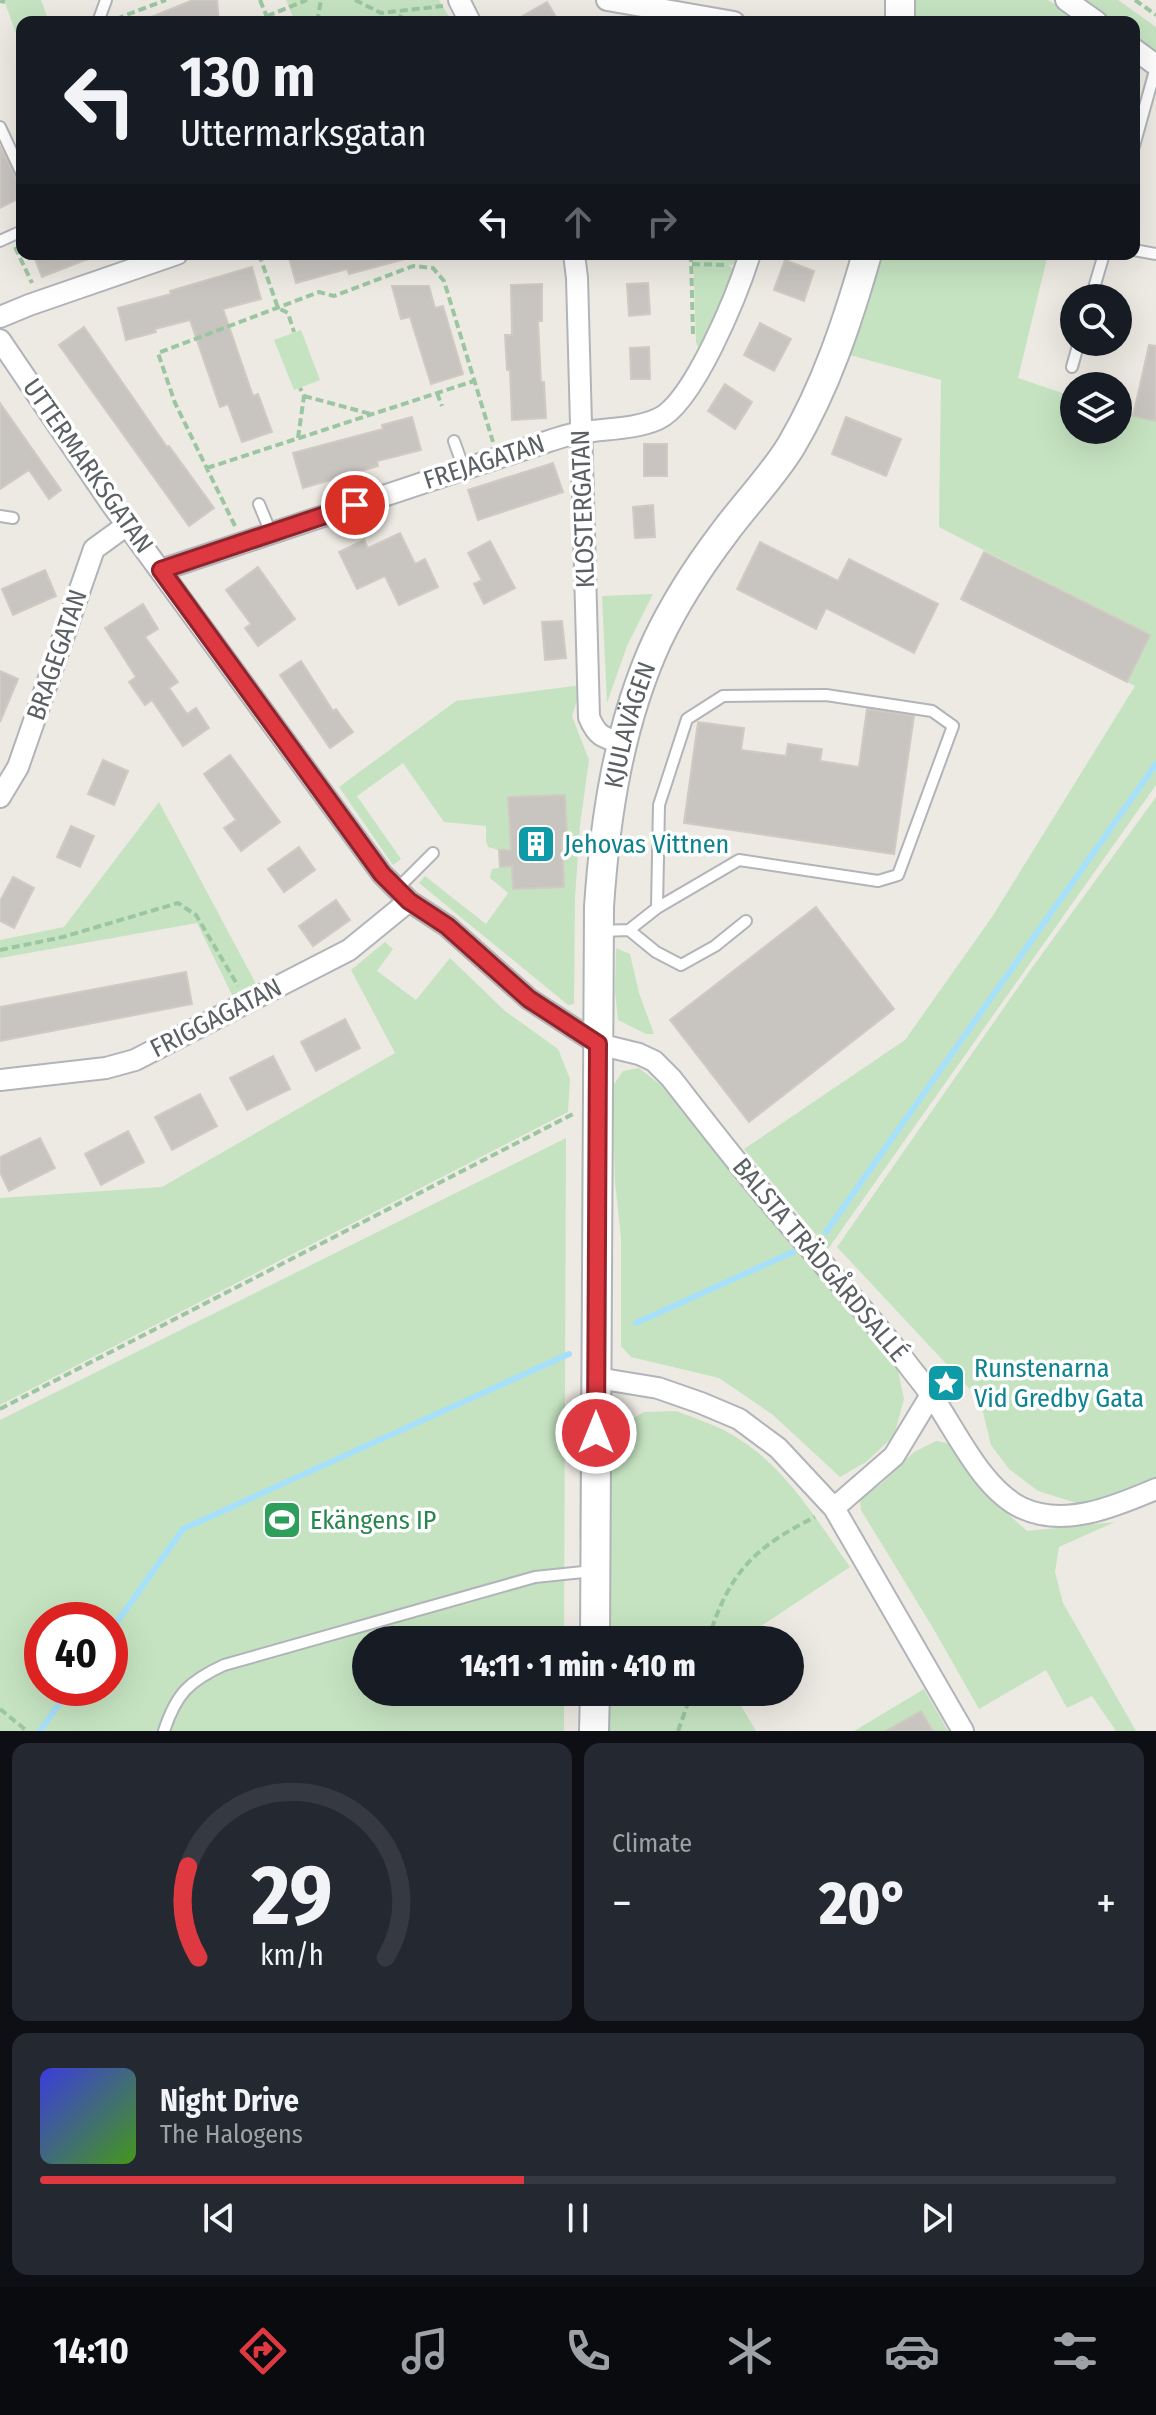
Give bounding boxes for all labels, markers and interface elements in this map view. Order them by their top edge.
text: 130 m [180,44,315,111]
icon: left [48,48,152,152]
text: Uttermarksgatan [180,112,426,156]
icon: left [472,200,516,244]
icon: ahead [556,200,600,244]
icon: right [640,200,684,244]
map controls [1060,284,1132,444]
button: search [1060,284,1132,356]
button: layers [1060,372,1132,444]
street label: UTTERMARKSGATAN [16,373,160,559]
street label: FREJAGATAN [419,428,549,496]
street label: KLOSTERGATAN [565,429,601,589]
pin [321,471,389,539]
icon: arrive [333,483,377,527]
street label: BRAGEGATAN [20,586,94,724]
street label: KJULAVÄGEN [598,657,662,791]
building icon: Jehovas Vittnen [515,823,557,865]
place label: Jehovas Vittnen [564,829,729,860]
street label: FRIGGAGATAN [145,972,287,1064]
street label: BALSTA TRÄDGÅRDSALLÉ [726,1151,916,1368]
place label: Runstenarna Vid Gredby Gata [974,1353,1144,1414]
place icon: Runstenarna Vid Gredby Gata [925,1362,967,1404]
position arrow [554,1391,638,1475]
sports icon: Ekängens IP [261,1499,303,1541]
place label: Ekängens IP [310,1505,436,1536]
speed limit sign: 40 [24,1602,128,1706]
text: 14:11 · 1 min · 410 m [460,1648,696,1684]
text: Climate [612,1828,692,1859]
text: 29 [250,1846,333,1946]
text: 20° [819,1868,909,1940]
text: − [612,1877,632,1930]
text: + [1096,1877,1116,1930]
text: km/h [260,1938,324,1973]
text: Night Drive [160,2083,299,2119]
text: The Halogens [160,2119,303,2150]
icon: previous [197,2196,241,2240]
icon: pause [556,2196,600,2240]
icon: next [915,2196,959,2240]
icon: directions [235,2323,291,2379]
icon: music [397,2323,453,2379]
icon: phone [560,2323,616,2379]
icon: climate [722,2323,778,2379]
icon: car [884,2323,940,2379]
icon: filters [1047,2323,1103,2379]
text: 14:10 [53,2329,129,2373]

